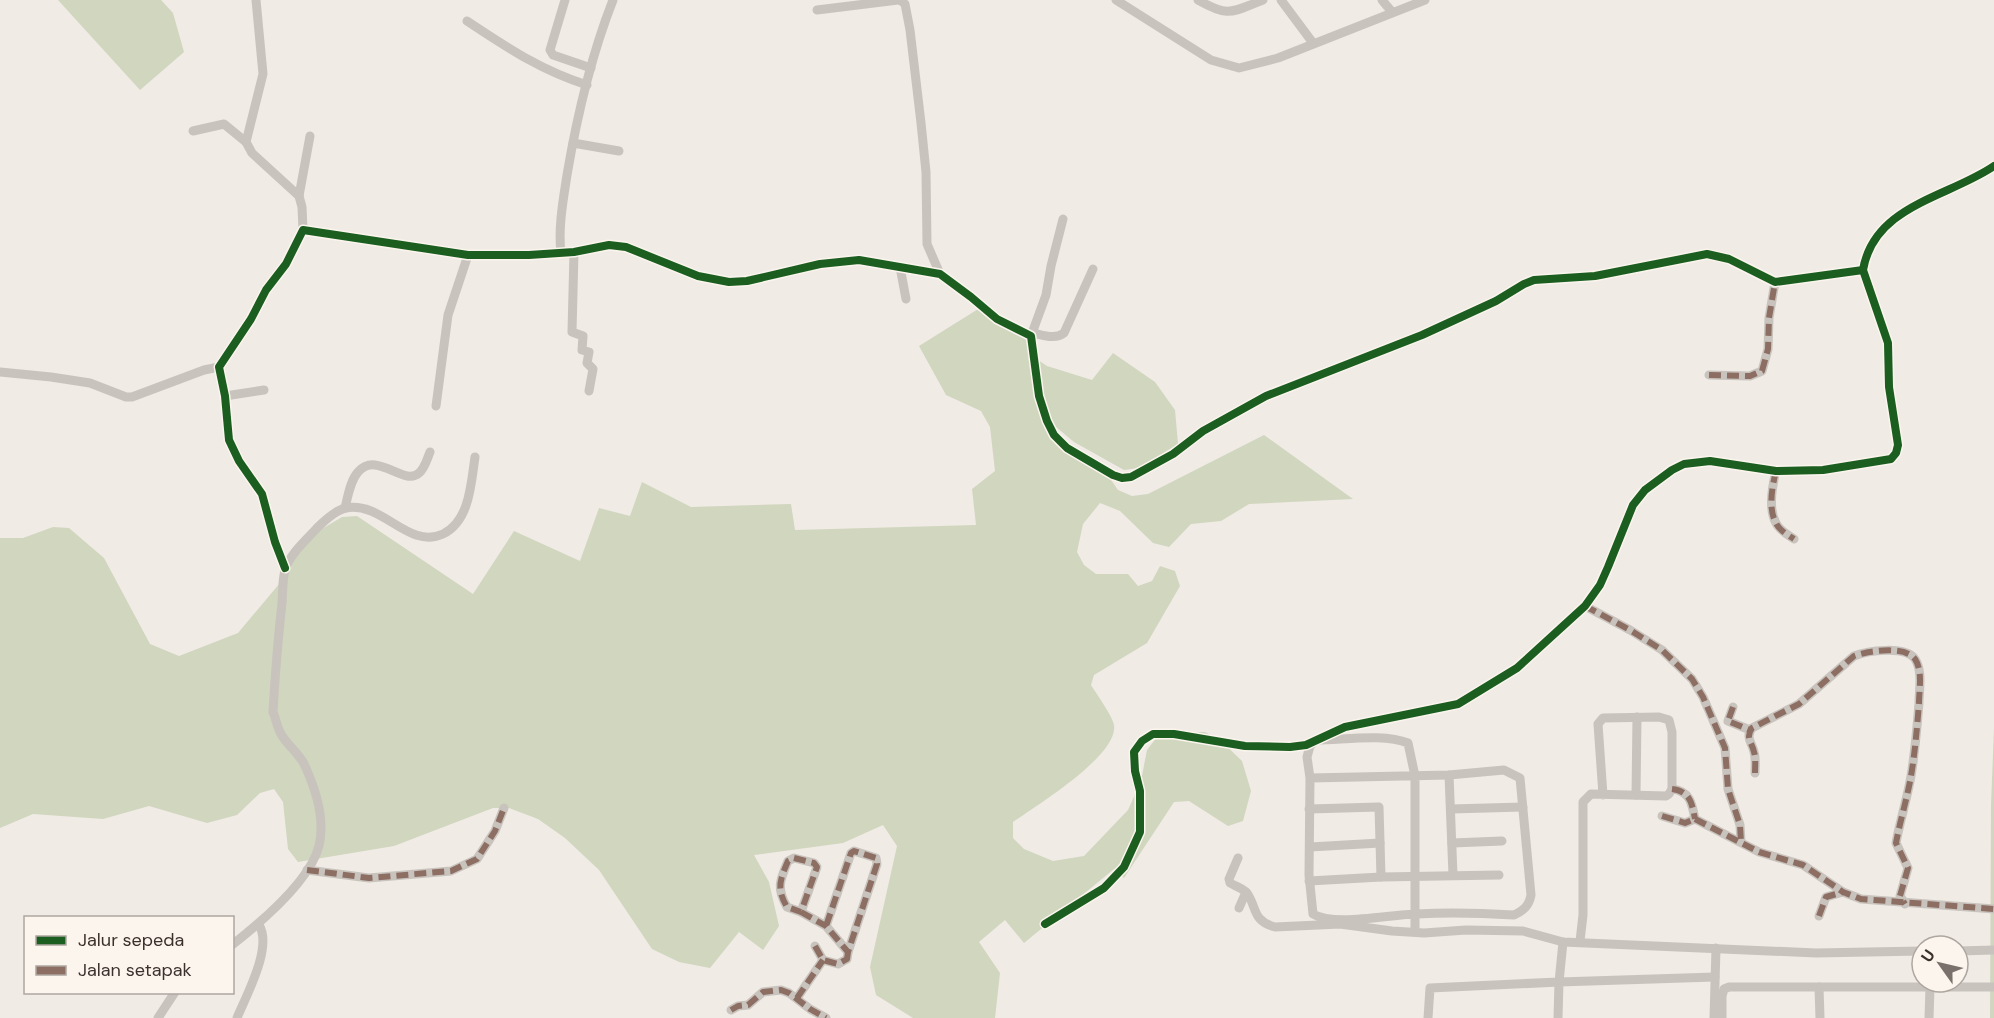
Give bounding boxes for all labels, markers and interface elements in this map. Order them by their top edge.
legend [24,916,234,994]
text: Jalur sepeda [78,928,184,952]
north arrow [1910,934,1970,994]
text: U [1916,945,1940,966]
text: Jalan setapak [78,958,192,982]

